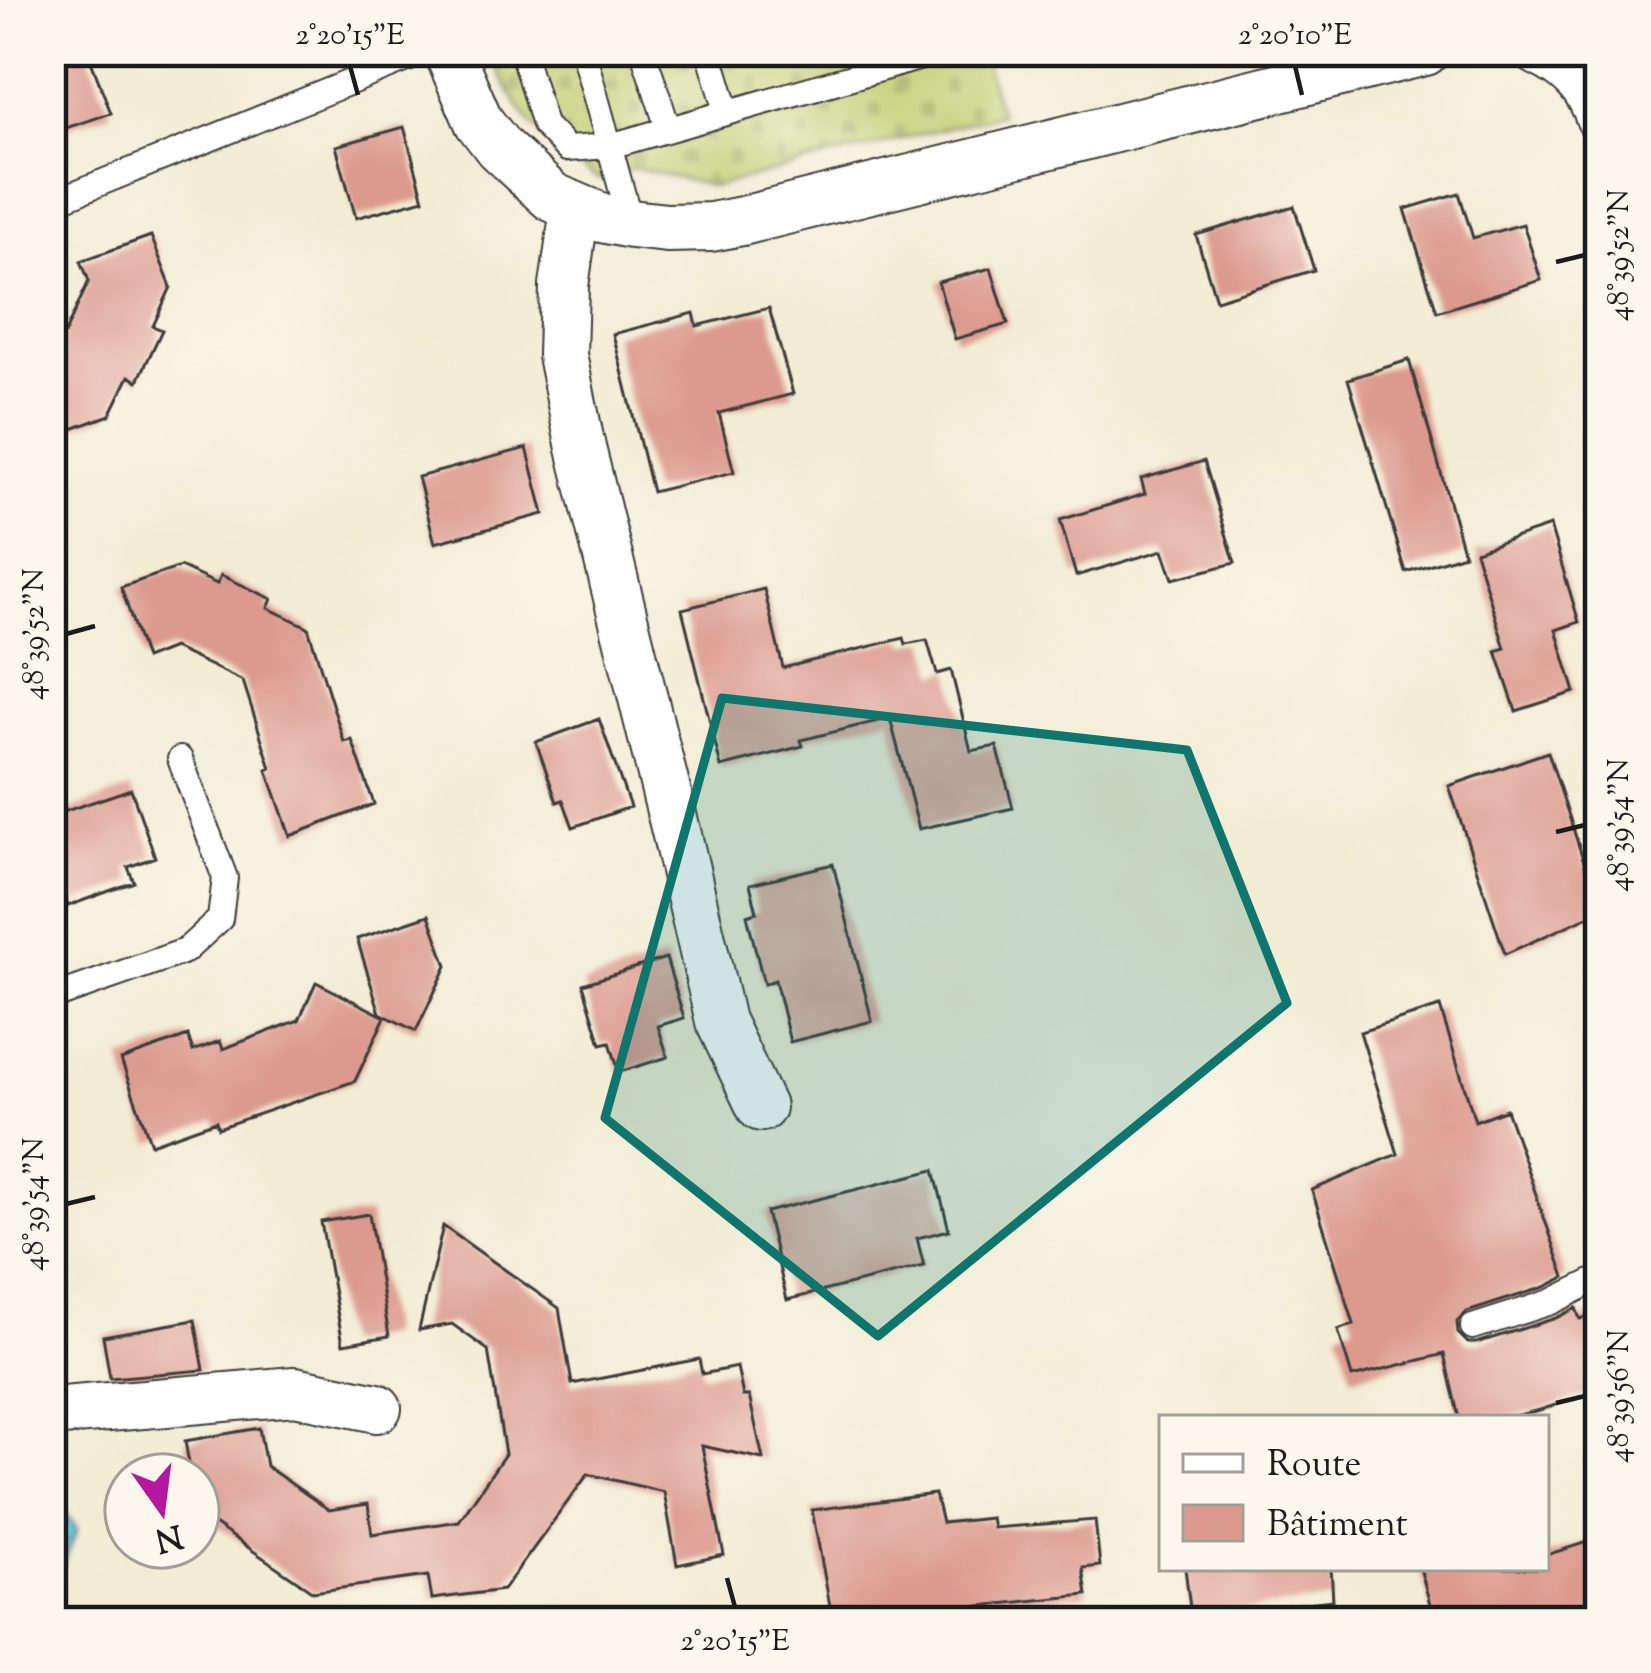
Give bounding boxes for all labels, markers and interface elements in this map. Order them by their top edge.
text: 2°20'15"E [295,15,405,58]
text: 2°20'10"E [1238,15,1352,58]
text: 48°39'52"N [1599,189,1642,321]
text: 48°39'52"N [14,568,57,700]
text: 48°39'54"N [1599,758,1642,892]
text: 48°39'54"N [14,1137,57,1271]
text: 48°39'56"N [1599,1329,1642,1463]
legend [1159,1415,1549,1571]
text: Route [1267,1440,1361,1492]
north arrow [102,1451,222,1571]
text: Bâtiment [1267,1500,1408,1552]
text: N [150,1510,187,1563]
text: 2°20'15"E [680,1621,790,1664]

